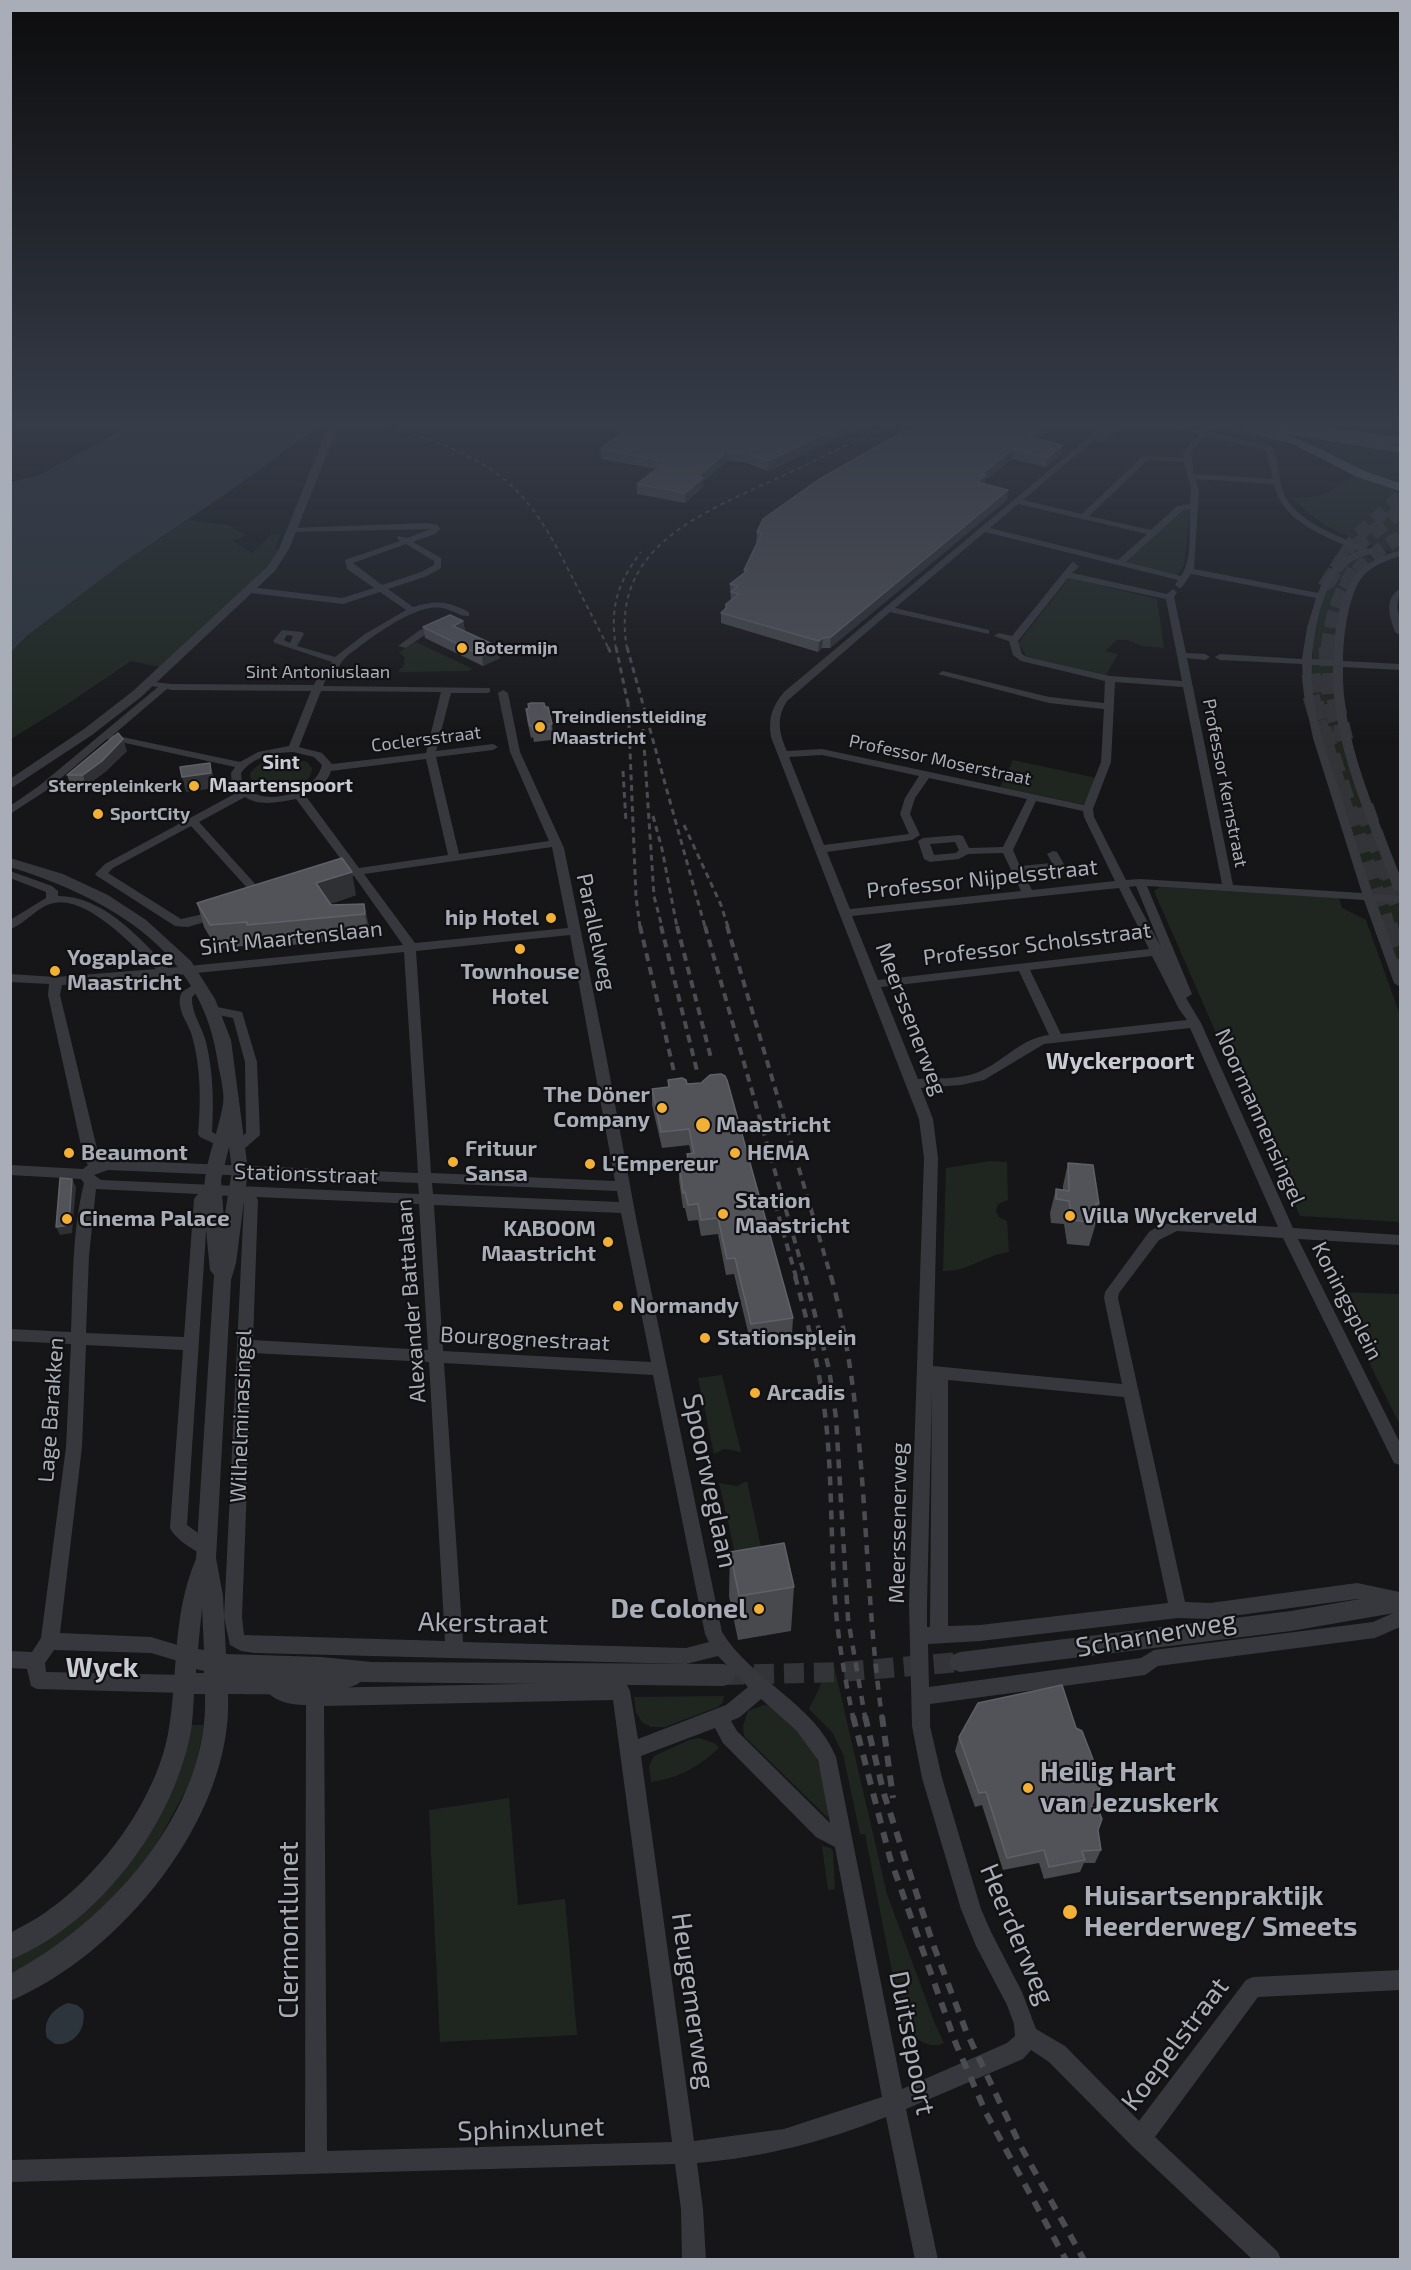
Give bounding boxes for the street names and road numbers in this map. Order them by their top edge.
street label: Sint Antoniuslaan [246,661,390,683]
street label: Professor Kernstraat [1198,697,1252,869]
street label: Coclersstraat [370,722,482,756]
street label: Professor Moserstraat [847,730,1033,790]
street label: Professor Nijpelsstraat [865,854,1099,904]
street label: Parallelweg [571,871,621,993]
street label: Sint Maartenslaan [198,915,384,961]
street label: Professor Scholsstraat [921,917,1153,971]
street label: Meerssenerweg [870,939,952,1099]
street label: Noormannensingel [1209,1024,1311,1210]
street label: Stationsstraat [234,1158,378,1190]
street label: Alexander Battalaan [391,1198,431,1404]
street label: Koningsplein [1306,1238,1388,1364]
street label: Bourgognestraat [439,1321,611,1357]
street label: Wilhelminasingel [225,1329,257,1503]
street label: Lage Barakken [33,1336,69,1484]
street label: Spoorweglaan [676,1391,744,1571]
street label: Meerssenerweg [883,1442,913,1604]
street label: Scharnerweg [1073,1604,1239,1664]
street label: Akerstraat [418,1606,548,1640]
street label: Clermontlunet [273,1841,305,2019]
street label: Heerderweg [973,1859,1061,2009]
street label: Heugemerweg [665,1911,721,2091]
street label: Duitsepoort [882,1968,942,2118]
street label: Koepelstraat [1114,1971,1236,2117]
street label: Sphinxlunet [457,2110,605,2148]

